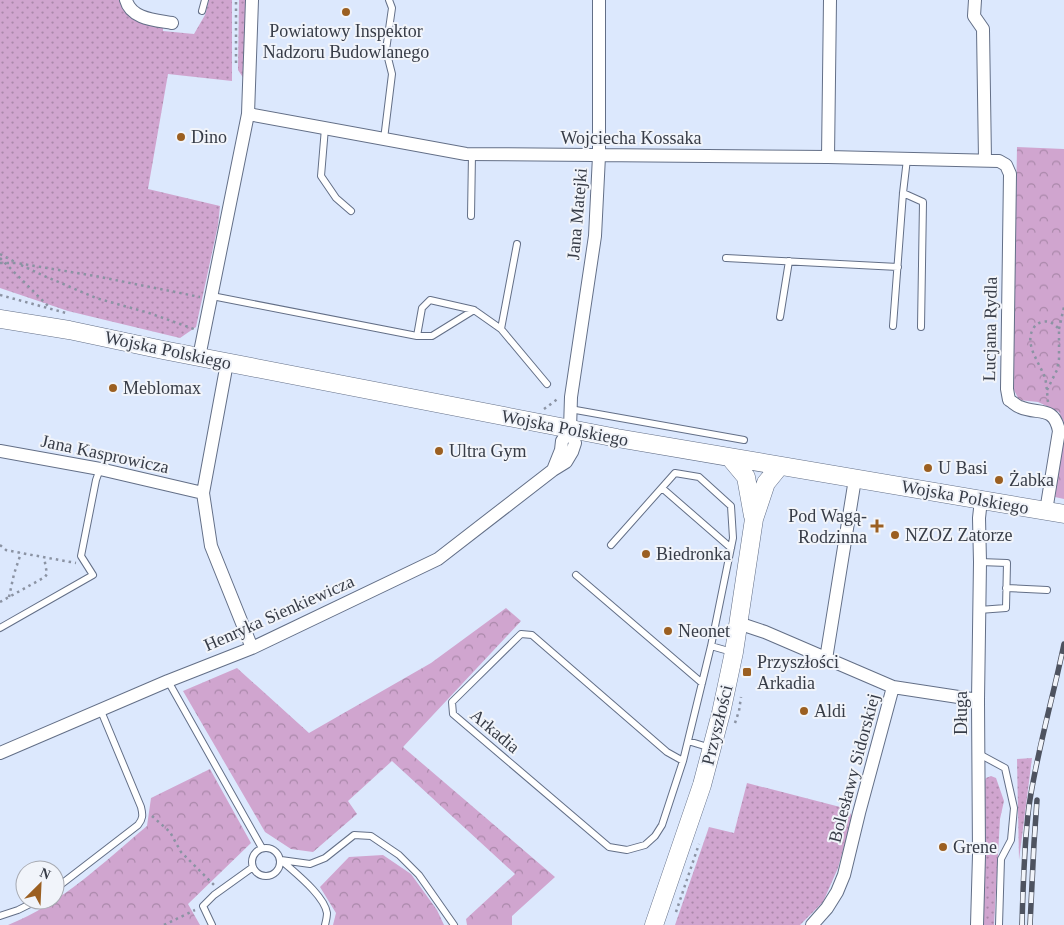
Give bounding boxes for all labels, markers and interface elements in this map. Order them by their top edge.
marker: Powiatowy Inspektor Nadzoru Budowlanego [340,6,352,18]
place label: Powiatowy Inspektor Nadzoru Budowlanego [263,21,429,62]
place label: Dino [191,127,227,147]
street label: Wojciecha Kossaka [561,128,702,148]
marker: Dino [175,131,187,143]
street label: Jana Matejki [563,167,591,261]
street label: Lucjana Rydla [979,276,1001,382]
street label: Wojska Polskiego [103,327,233,373]
place label: Meblomax [123,378,201,398]
marker: Meblomax [107,382,119,394]
street label: Wojska Polskiego [500,406,630,450]
street label: Jana Kasprowicza [39,431,171,477]
place label: Ultra Gym [449,441,526,461]
marker: Ultra Gym [433,445,445,457]
place label: U Basi [938,458,988,478]
marker: U Basi [922,462,934,474]
place label: Żabka [1009,470,1054,490]
marker: Żabka [993,474,1005,486]
street label: Wojska Polskiego [900,476,1030,518]
place label: Pod Wagą- Rodzinna [788,506,867,547]
marker: Pod Wagą- Rodzinna [871,520,883,532]
place label: NZOZ Zatorze [905,525,1012,545]
marker: NZOZ Zatorze [889,529,901,541]
place label: Biedronka [656,544,731,564]
marker: Biedronka [640,548,652,560]
street label: Henryka Sienkiewicza [201,571,357,655]
place label: Neonet [678,621,730,641]
marker: Neonet [662,625,674,637]
place label: Przyszłości Arkadia [757,652,839,693]
marker: Przyszłości Arkadia [741,666,753,678]
street label: Przyszłości [697,683,737,767]
street label: Bolesławy Sidorskiej [824,691,884,845]
street label: Długa [951,691,971,735]
place label: Aldi [814,701,846,721]
street label: Arkadia [466,705,524,757]
marker: Aldi [798,705,810,717]
place label: Grene [953,837,997,857]
marker: Grene [937,841,949,853]
north arrow [15,860,65,910]
text: N [37,865,53,882]

